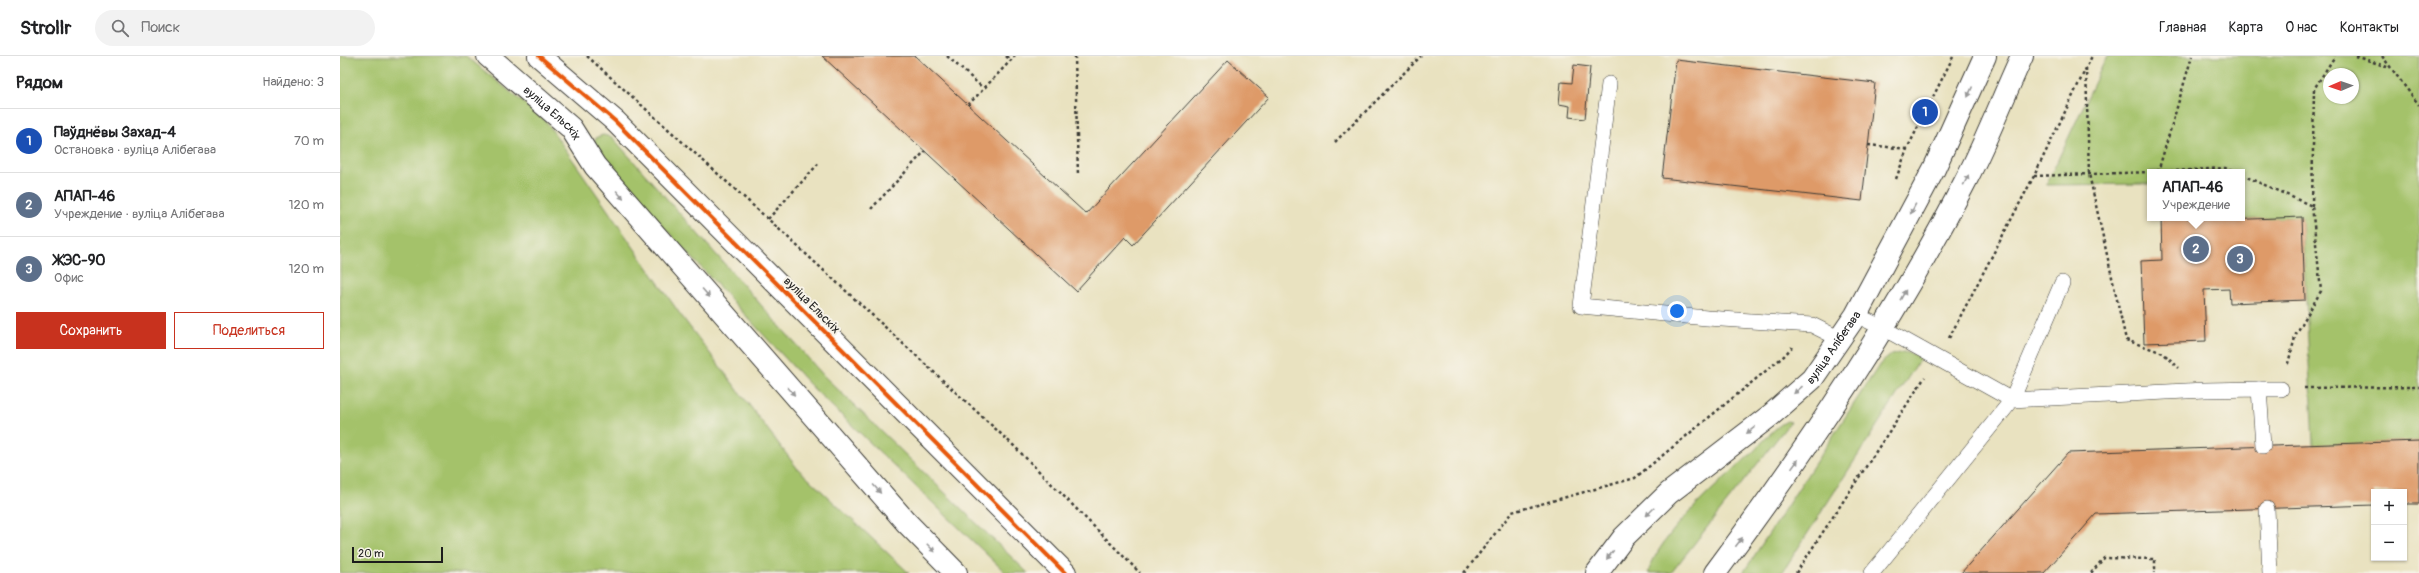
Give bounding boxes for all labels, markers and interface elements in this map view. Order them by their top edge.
search box [95,10,375,46]
text: Strollr [20,16,71,40]
icon: search [109,17,131,39]
text: Поиск [141,18,180,37]
text: Главная [2159,19,2206,36]
text: Карта [2228,19,2263,36]
text: О нас [2285,19,2318,36]
text: Контакты [2340,19,2399,36]
north arrow [2323,68,2359,104]
text: Рядом [16,72,63,93]
text: Найдено: 3 [262,74,324,90]
street label: вуліца Ельскіх [520,83,584,143]
one-way arrow [1966,86,1972,98]
pin: 1 [1912,97,1938,127]
text: Паўднёвы Захад-4 [54,123,176,142]
text: 1 [26,133,32,149]
text: 70 m [294,133,324,149]
text: Остановка · вуліца Алібегава [54,142,216,158]
popup [2147,169,2245,221]
one-way arrow [1963,175,1969,186]
text: АПАП-46 [2162,178,2223,197]
text: АПАП-46 [54,187,115,206]
one-way arrow [616,190,625,200]
text: 2 [25,197,33,213]
text: 120 m [288,197,324,213]
text: Учреждение [2162,197,2230,213]
one-way arrow [1909,203,1916,214]
text: Учреждение · вуліца Алібегава [54,206,224,222]
pin: 2 [2183,234,2209,264]
pin: 3 [2227,244,2253,274]
text: ЖЭС-90 [54,251,106,270]
text: 3 [25,261,33,277]
text: 120 m [288,261,324,277]
text: Офис [54,270,84,286]
street label: вуліца Ельскіх [780,274,843,337]
one-way arrow [701,288,710,298]
one-way arrow [1900,289,1907,300]
your location [1667,301,1687,321]
street label: вуліца Алібегава [1804,309,1865,388]
button: Сохранить [16,312,166,349]
button: Поделиться [174,312,324,349]
one-way arrow [787,386,796,396]
one-way arrow [1793,386,1804,395]
one-way arrow [1745,426,1756,434]
one-way arrow [1791,458,1798,470]
one-way arrow [872,484,881,494]
map controls [2371,489,2407,561]
button: + [2371,489,2407,525]
one-way arrow [1645,507,1655,517]
button: − [2371,525,2407,561]
one-way arrow [1734,536,1743,547]
one-way arrow [926,543,936,553]
scale bar [352,545,443,564]
text: 20 m [358,547,384,560]
one-way arrow [1606,550,1615,561]

